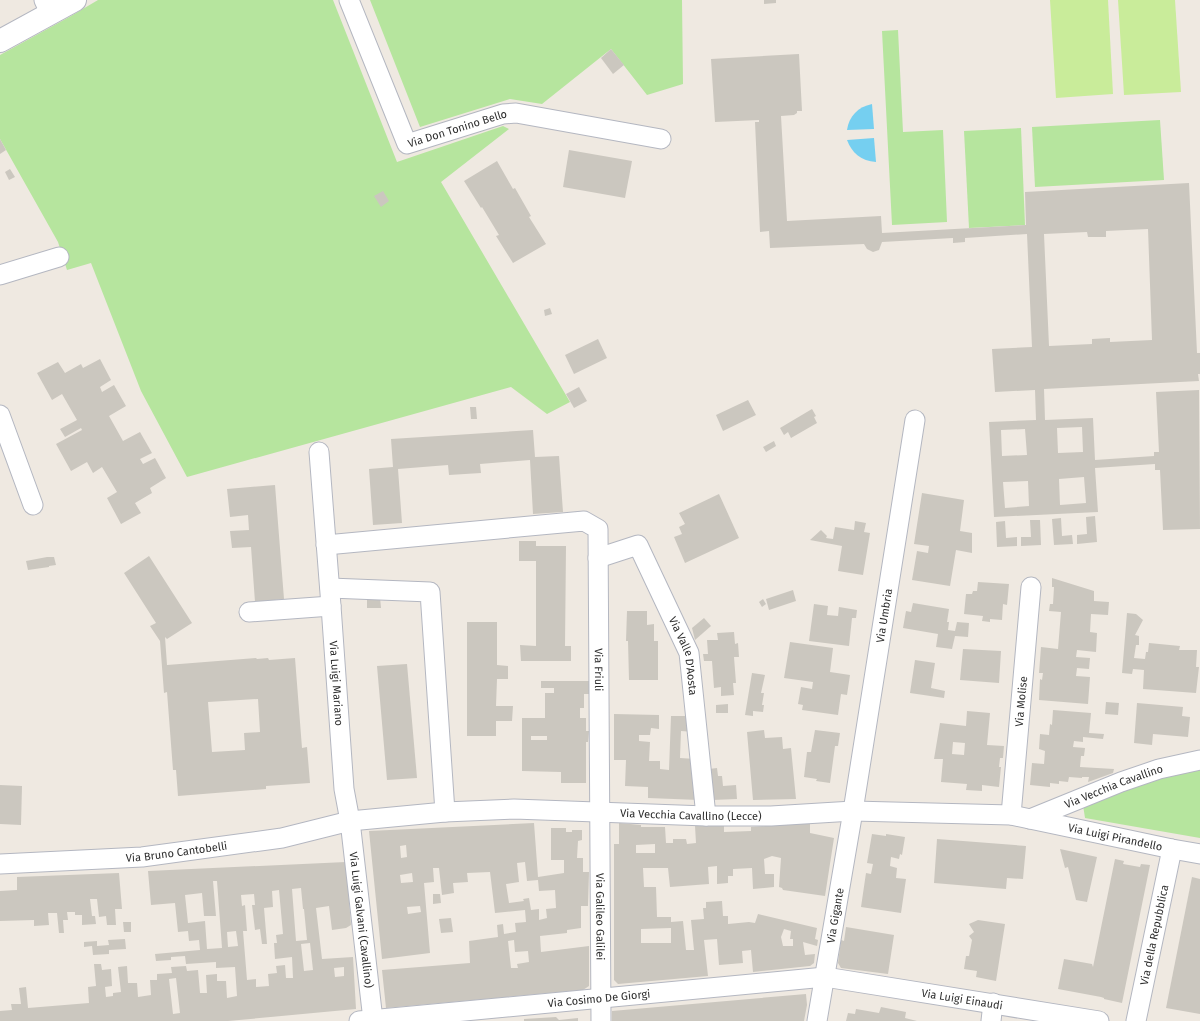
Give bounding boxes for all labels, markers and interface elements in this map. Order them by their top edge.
street label: Via Don Tonino Bello [406,107,507,150]
street label: Via Umbria [873,587,895,644]
street label: Via Valle D'Aosta [666,615,700,696]
street label: Via Luigi Mariano [327,640,346,726]
street label: Via Friuli [592,648,605,691]
street label: Via Molise [1012,676,1030,727]
street label: Via Vecchia Cavallino [1063,762,1164,811]
street label: Via Vecchia Cavallino (Lecce) [620,806,762,823]
street label: Via Luigi Pirandello [1067,821,1164,853]
street label: Via Bruno Cantobelli [125,839,228,864]
street label: Via Luigi Galvani (Cavallino) [347,851,376,989]
street label: Via Galileo Galilei [594,873,607,960]
street label: Via della Repubblica [1137,884,1171,986]
street label: Via Gigante [824,887,846,944]
street label: Via Luigi Einaudi [921,986,1004,1012]
street label: Via Cosimo De Giorgi [547,987,651,1010]

